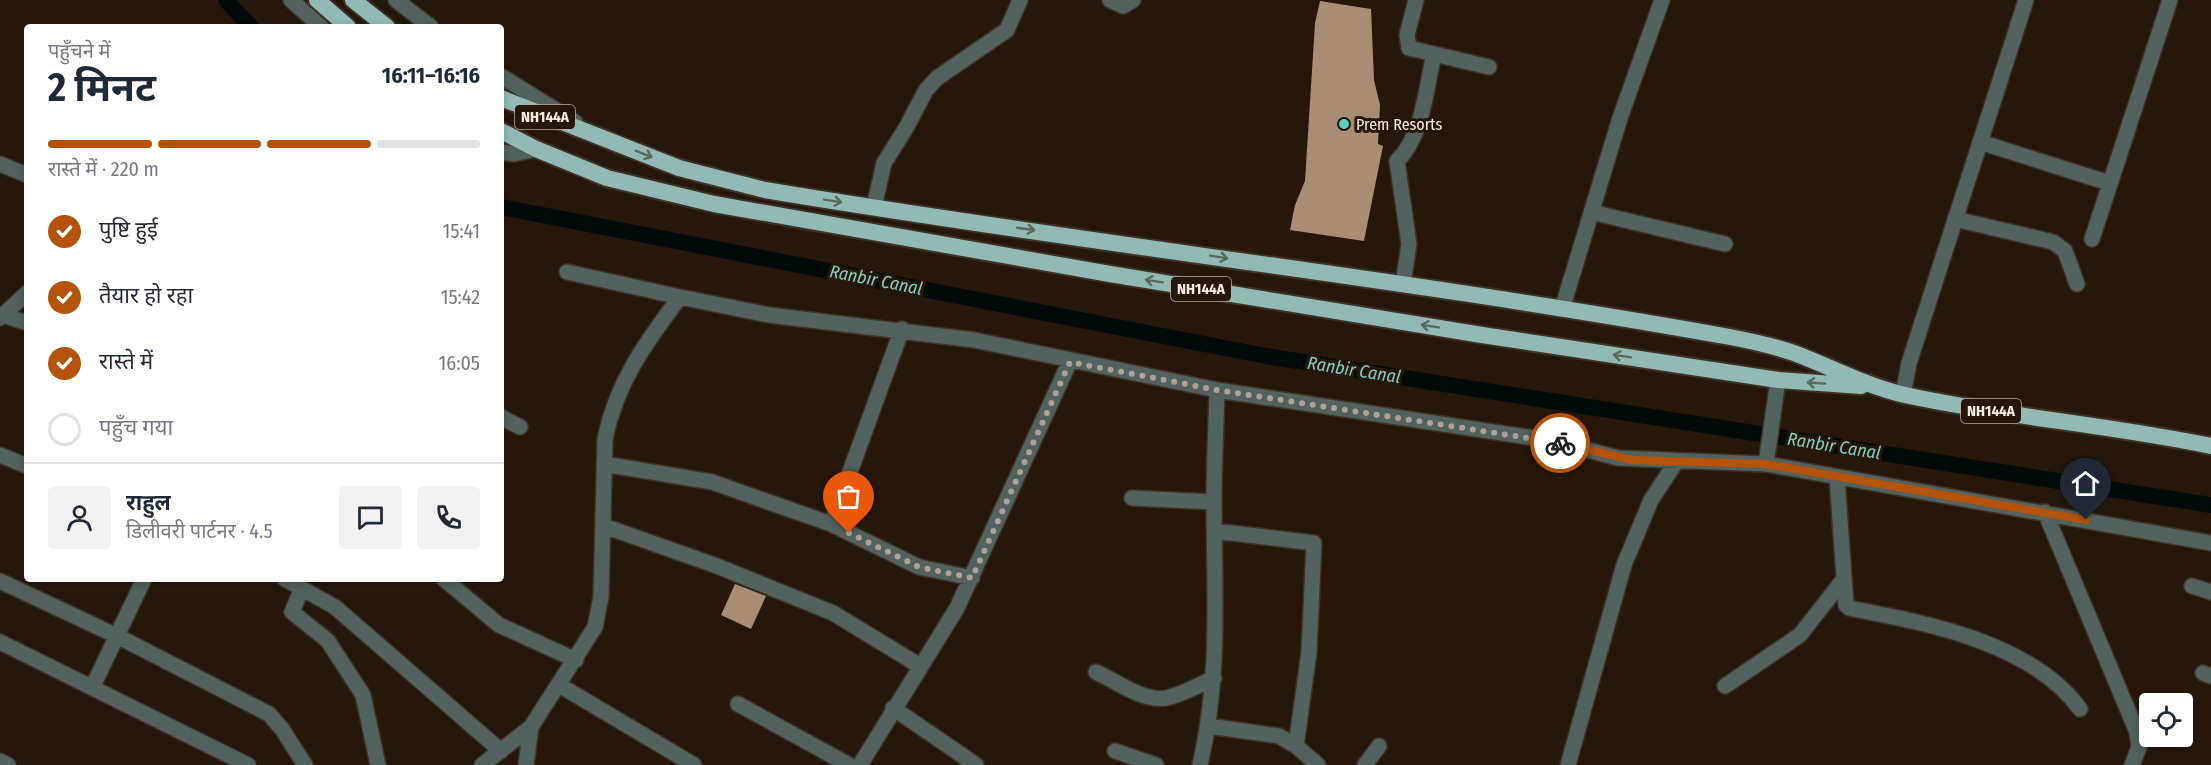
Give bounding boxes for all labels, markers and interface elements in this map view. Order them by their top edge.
text: पहुँचने में [48,39,110,63]
text: 16:11–16:16 [382,62,480,89]
text: 2 मिनट [48,65,156,111]
road number: NH144A [515,105,575,129]
place label: Prem Resorts [1356,115,1443,134]
marker: Prem Resorts [1337,117,1351,131]
one-way arrow [634,149,653,160]
text: रास्ते में · 220 m [48,157,159,181]
one-way arrow [822,196,842,207]
icon: check [48,215,81,248]
text: पुष्टि हुई [99,216,158,243]
text: 15:41 [442,219,480,243]
one-way arrow [1015,223,1035,234]
one-way arrow [1208,251,1228,262]
water label: Ranbir Canal [828,260,925,300]
one-way arrow [1145,276,1165,287]
road number: NH144A [1171,277,1231,301]
icon: check [48,281,81,314]
text: तैयार हो रहा [99,282,193,309]
text: 15:42 [441,285,480,309]
one-way arrow [1420,320,1440,331]
icon: check [48,347,81,380]
text: रास्ते में [99,348,153,375]
text: 16:05 [438,351,480,375]
one-way arrow [1613,351,1633,362]
water label: Ranbir Canal [1306,352,1402,388]
one-way arrow [1806,377,1826,388]
road number: NH144A [1961,399,2021,423]
courier [1530,413,1590,473]
text: पहुँच गया [99,414,173,441]
icon: bike [1544,427,1577,460]
water label: Ranbir Canal [1786,428,1882,464]
pin [2060,458,2111,520]
icon: home [2069,467,2102,500]
pin [823,471,874,533]
icon: bag [832,480,865,513]
button: person [48,486,111,549]
button: chat [339,486,402,549]
button: phone [417,486,480,549]
text: राहुल [126,489,171,516]
text: डिलीवरी पार्टनर · 4.5 [126,519,273,543]
map controls [2139,693,2193,747]
button: locate [2139,693,2193,747]

